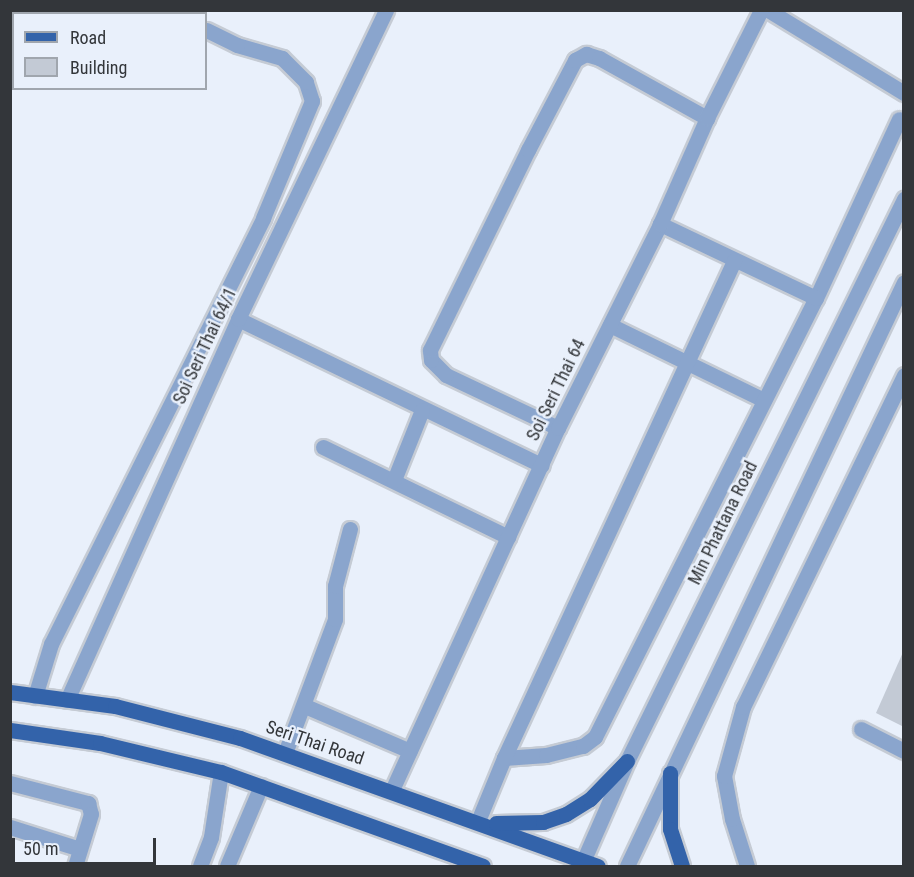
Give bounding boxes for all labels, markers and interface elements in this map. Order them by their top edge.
legend [12,12,207,90]
text: Road [70,27,106,48]
text: Building [70,57,127,78]
street label: Soi Seri Thai 64/1 [168,284,242,408]
street label: Soi Seri Thai 64 [522,335,590,445]
street label: Min Phattana Road [684,458,762,588]
street label: Seri Thai Road [263,716,367,770]
scale bar [15,826,159,864]
text: 50 m [23,838,58,859]

